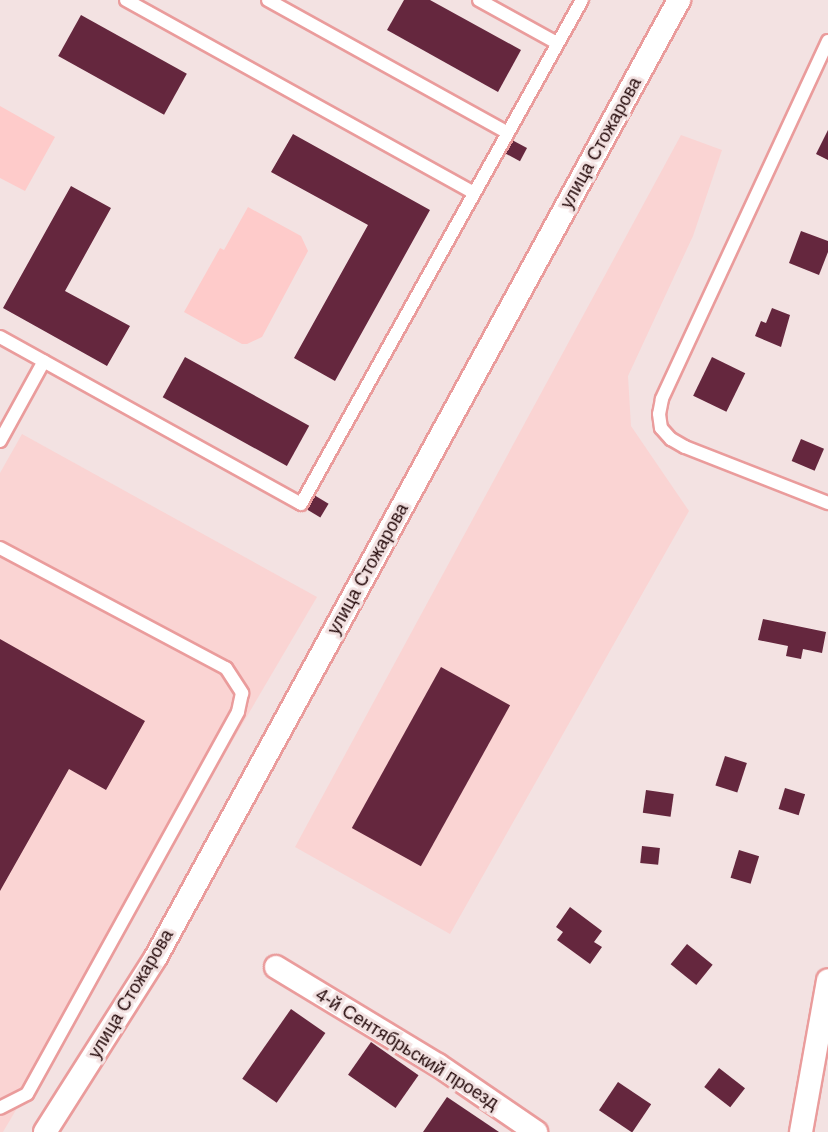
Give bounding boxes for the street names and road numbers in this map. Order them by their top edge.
street label: улица Стожарова [556,74,646,212]
street label: улица Стожарова [323,500,413,638]
street label: улица Стожарова [84,926,178,1062]
street label: 4-й Сентябрьский проезд [312,984,502,1114]

